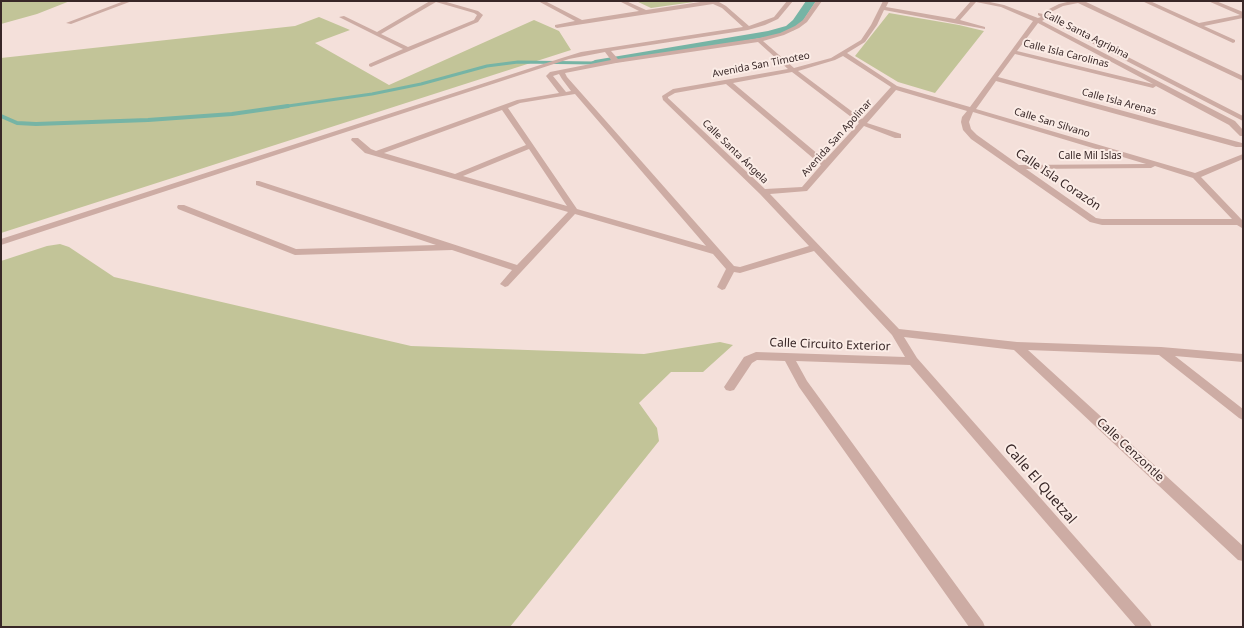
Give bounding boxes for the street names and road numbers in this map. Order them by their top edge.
street label: Calle Santa Agripina [1041,8,1131,62]
street label: Calle Isla Carolinas [1022,38,1110,70]
street label: Avenida San Timoteo [711,50,811,80]
street label: Calle Isla Arenas [1080,86,1158,118]
street label: Avenida San Apolinar [799,97,875,179]
street label: Calle San Silvano [1013,106,1091,140]
street label: Calle Santa Ángela [700,117,770,187]
street label: Calle Isla Corazón [1013,146,1103,214]
street label: Calle Mil Islas [1058,150,1122,162]
street label: Calle Circuito Exterior [769,336,891,354]
street label: Calle Cenzontle [1093,415,1167,485]
street label: Calle El Quetzal [1001,440,1079,528]

